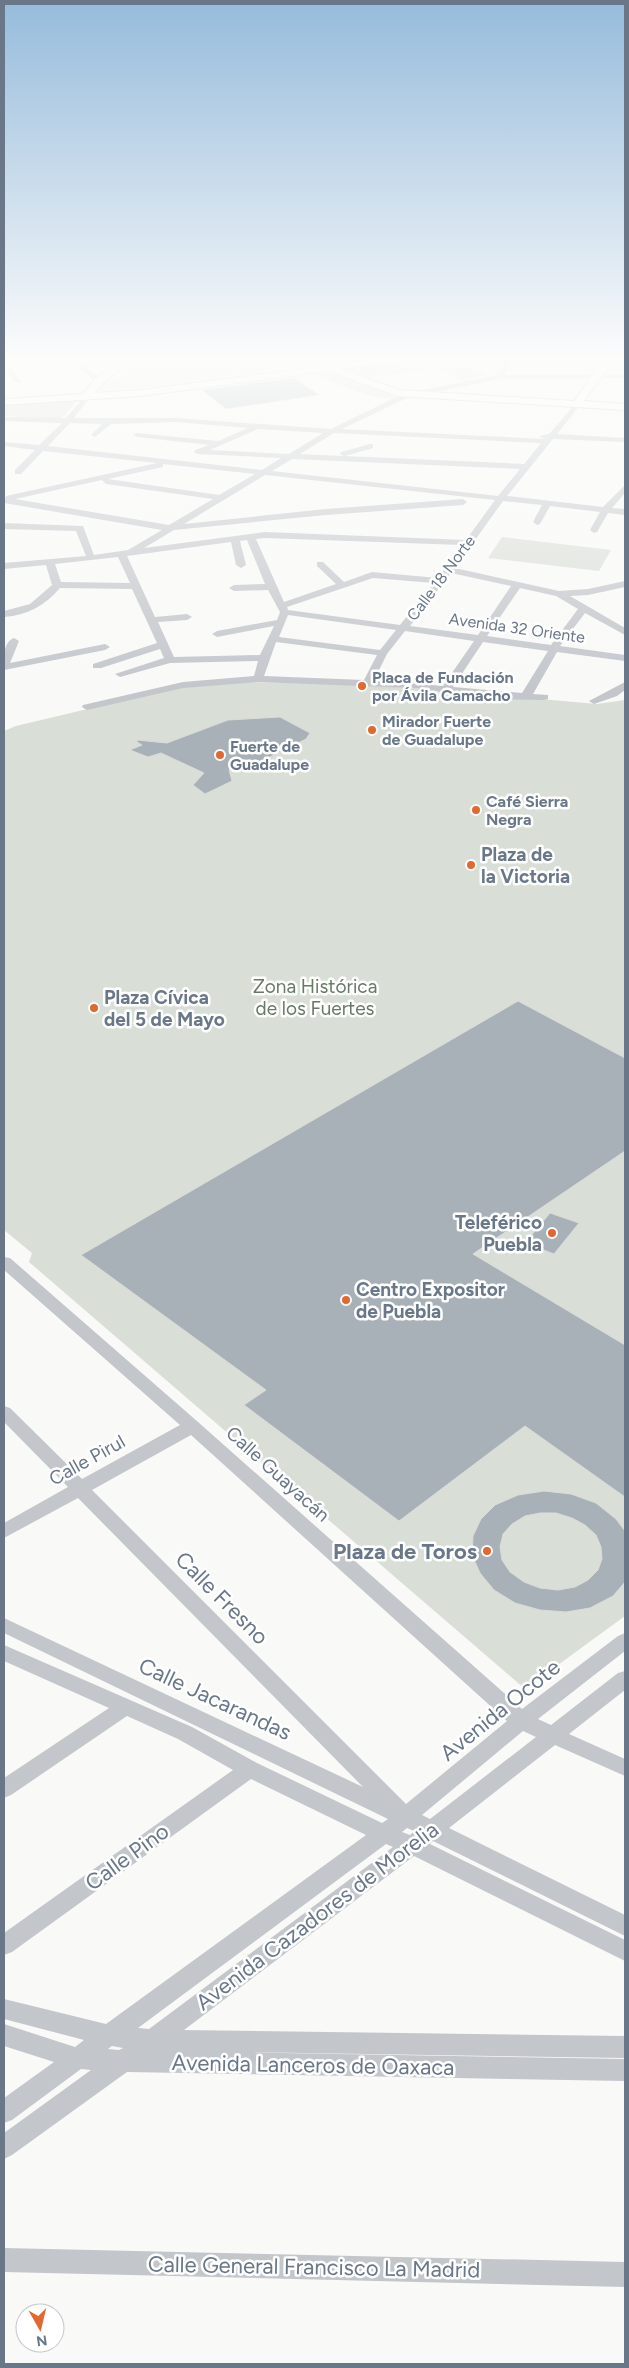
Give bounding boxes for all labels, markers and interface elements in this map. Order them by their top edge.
street label: Calle 18 Norte [403,531,479,624]
street label: Avenida 32 Oriente [448,609,587,647]
place label: Placa de Fundación por Ávila Camacho [372,668,514,705]
marker: Placa de Fundación por Ávila Camacho [356,680,368,692]
place label: Mirador Fuerte de Guadalupe [382,712,491,749]
marker: Mirador Fuerte de Guadalupe [366,724,378,736]
place label: Fuerte de Guadalupe [230,737,309,774]
marker: Fuerte de Guadalupe [214,749,226,761]
place label: Café Sierra Negra [486,792,568,829]
marker: Café Sierra Negra [470,804,482,816]
place label: Plaza de la Victoria [481,843,570,888]
marker: Plaza de la Victoria [465,859,477,871]
park label: Zona Histórica de los Fuertes [253,975,377,1020]
place label: Plaza Cívica del 5 de Mayo [104,986,225,1031]
marker: Plaza Cívica del 5 de Mayo [88,1002,100,1014]
place label: Teleférico Puebla [455,1211,542,1256]
marker: Teleférico Puebla [546,1227,558,1239]
place label: Centro Expositor de Puebla [356,1278,505,1323]
marker: Centro Expositor de Puebla [340,1294,352,1306]
street label: Calle Guayacán [221,1421,335,1527]
street label: Calle Pirul [45,1430,129,1490]
place label: Plaza de Toros [333,1538,477,1565]
marker: Plaza de Toros [481,1545,493,1557]
street label: Calle Fresno [170,1546,274,1650]
street label: Calle Jacarandas [134,1652,296,1746]
street label: Avenida Ocote [434,1653,566,1767]
street label: Avenida Cazadores de Morelia [190,1816,444,2016]
street label: Calle Pino [80,1818,174,1896]
street label: Avenida Lanceros de Oaxaca [171,2049,455,2081]
street label: Calle General Francisco La Madrid [148,2251,480,2283]
north arrow [15,2303,65,2353]
text: N [35,2331,48,2350]

